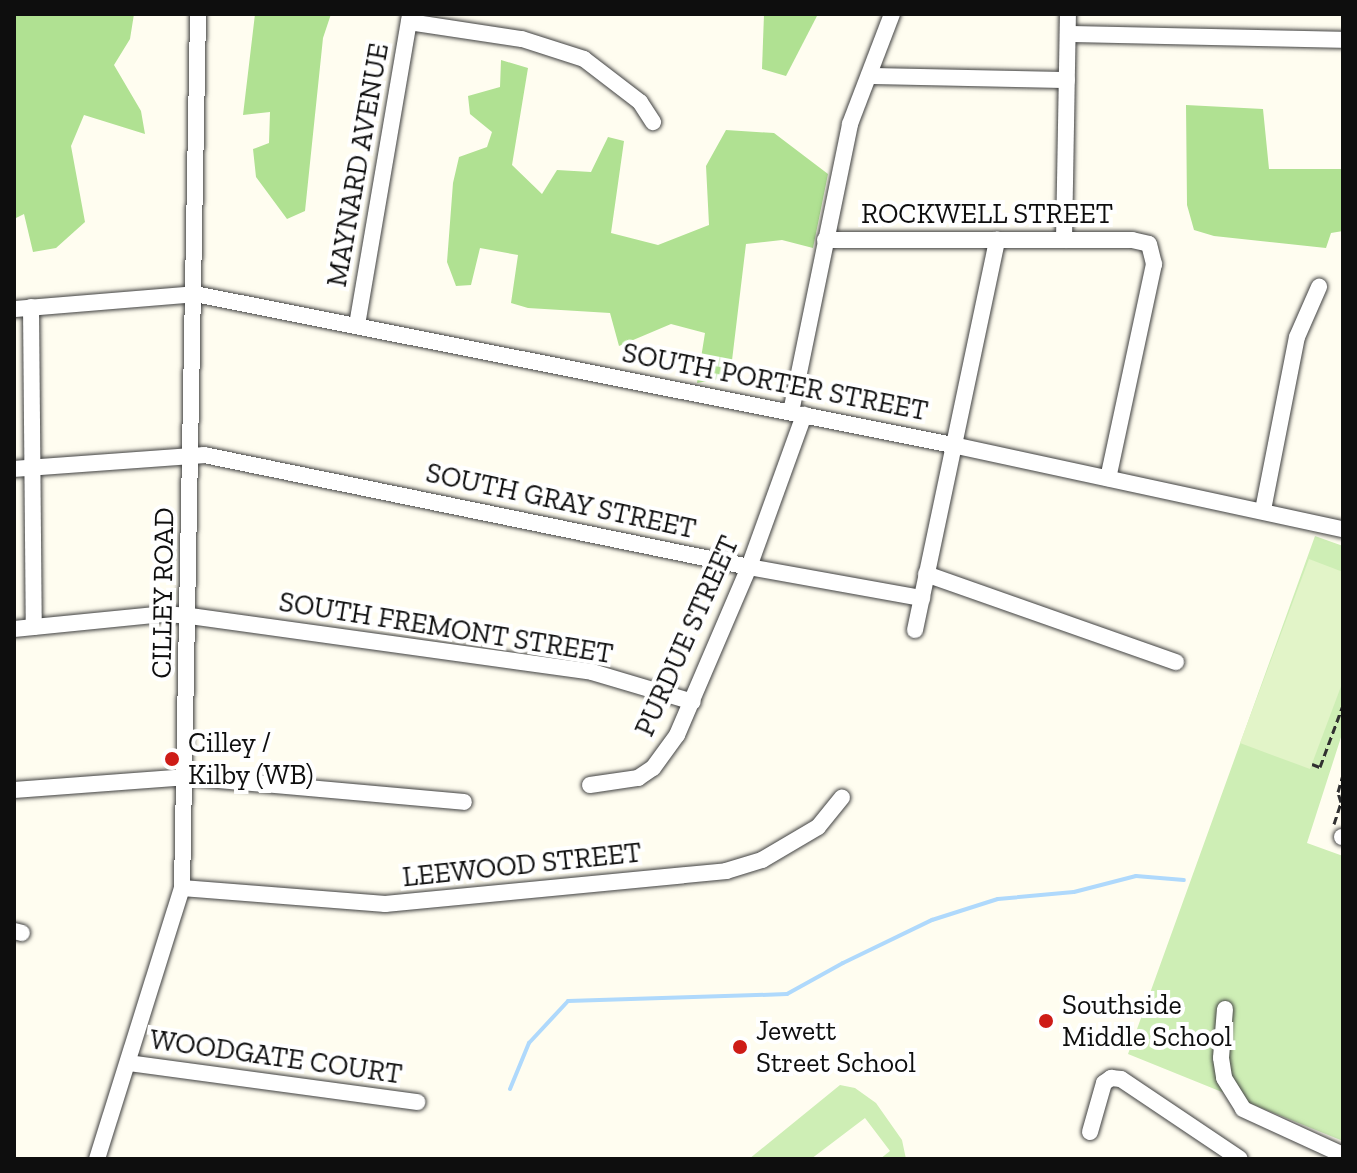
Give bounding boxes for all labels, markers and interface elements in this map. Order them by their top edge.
street label: MAYNARD AVENUE [320,40,396,290]
street label: ROCKWELL STREET [861,197,1113,231]
street label: SOUTH PORTER STREET [619,336,931,428]
street label: SOUTH GRAY STREET [422,456,700,546]
street label: CILLEY ROAD [145,507,181,679]
street label: PURDUE STREET [628,531,746,741]
street label: SOUTH FREMONT STREET [276,585,616,671]
place label: Cilley / Kilby (WB) [188,726,314,792]
marker: Cilley / Kilby (WB) [163,750,181,768]
street label: LEEWOOD STREET [401,836,643,894]
place label: Southside Middle School [1062,988,1232,1054]
marker: Southside Middle School [1037,1012,1055,1030]
place label: Jewett Street School [756,1014,916,1080]
street label: WOODGATE COURT [148,1023,404,1091]
marker: Jewett Street School [731,1038,749,1056]

